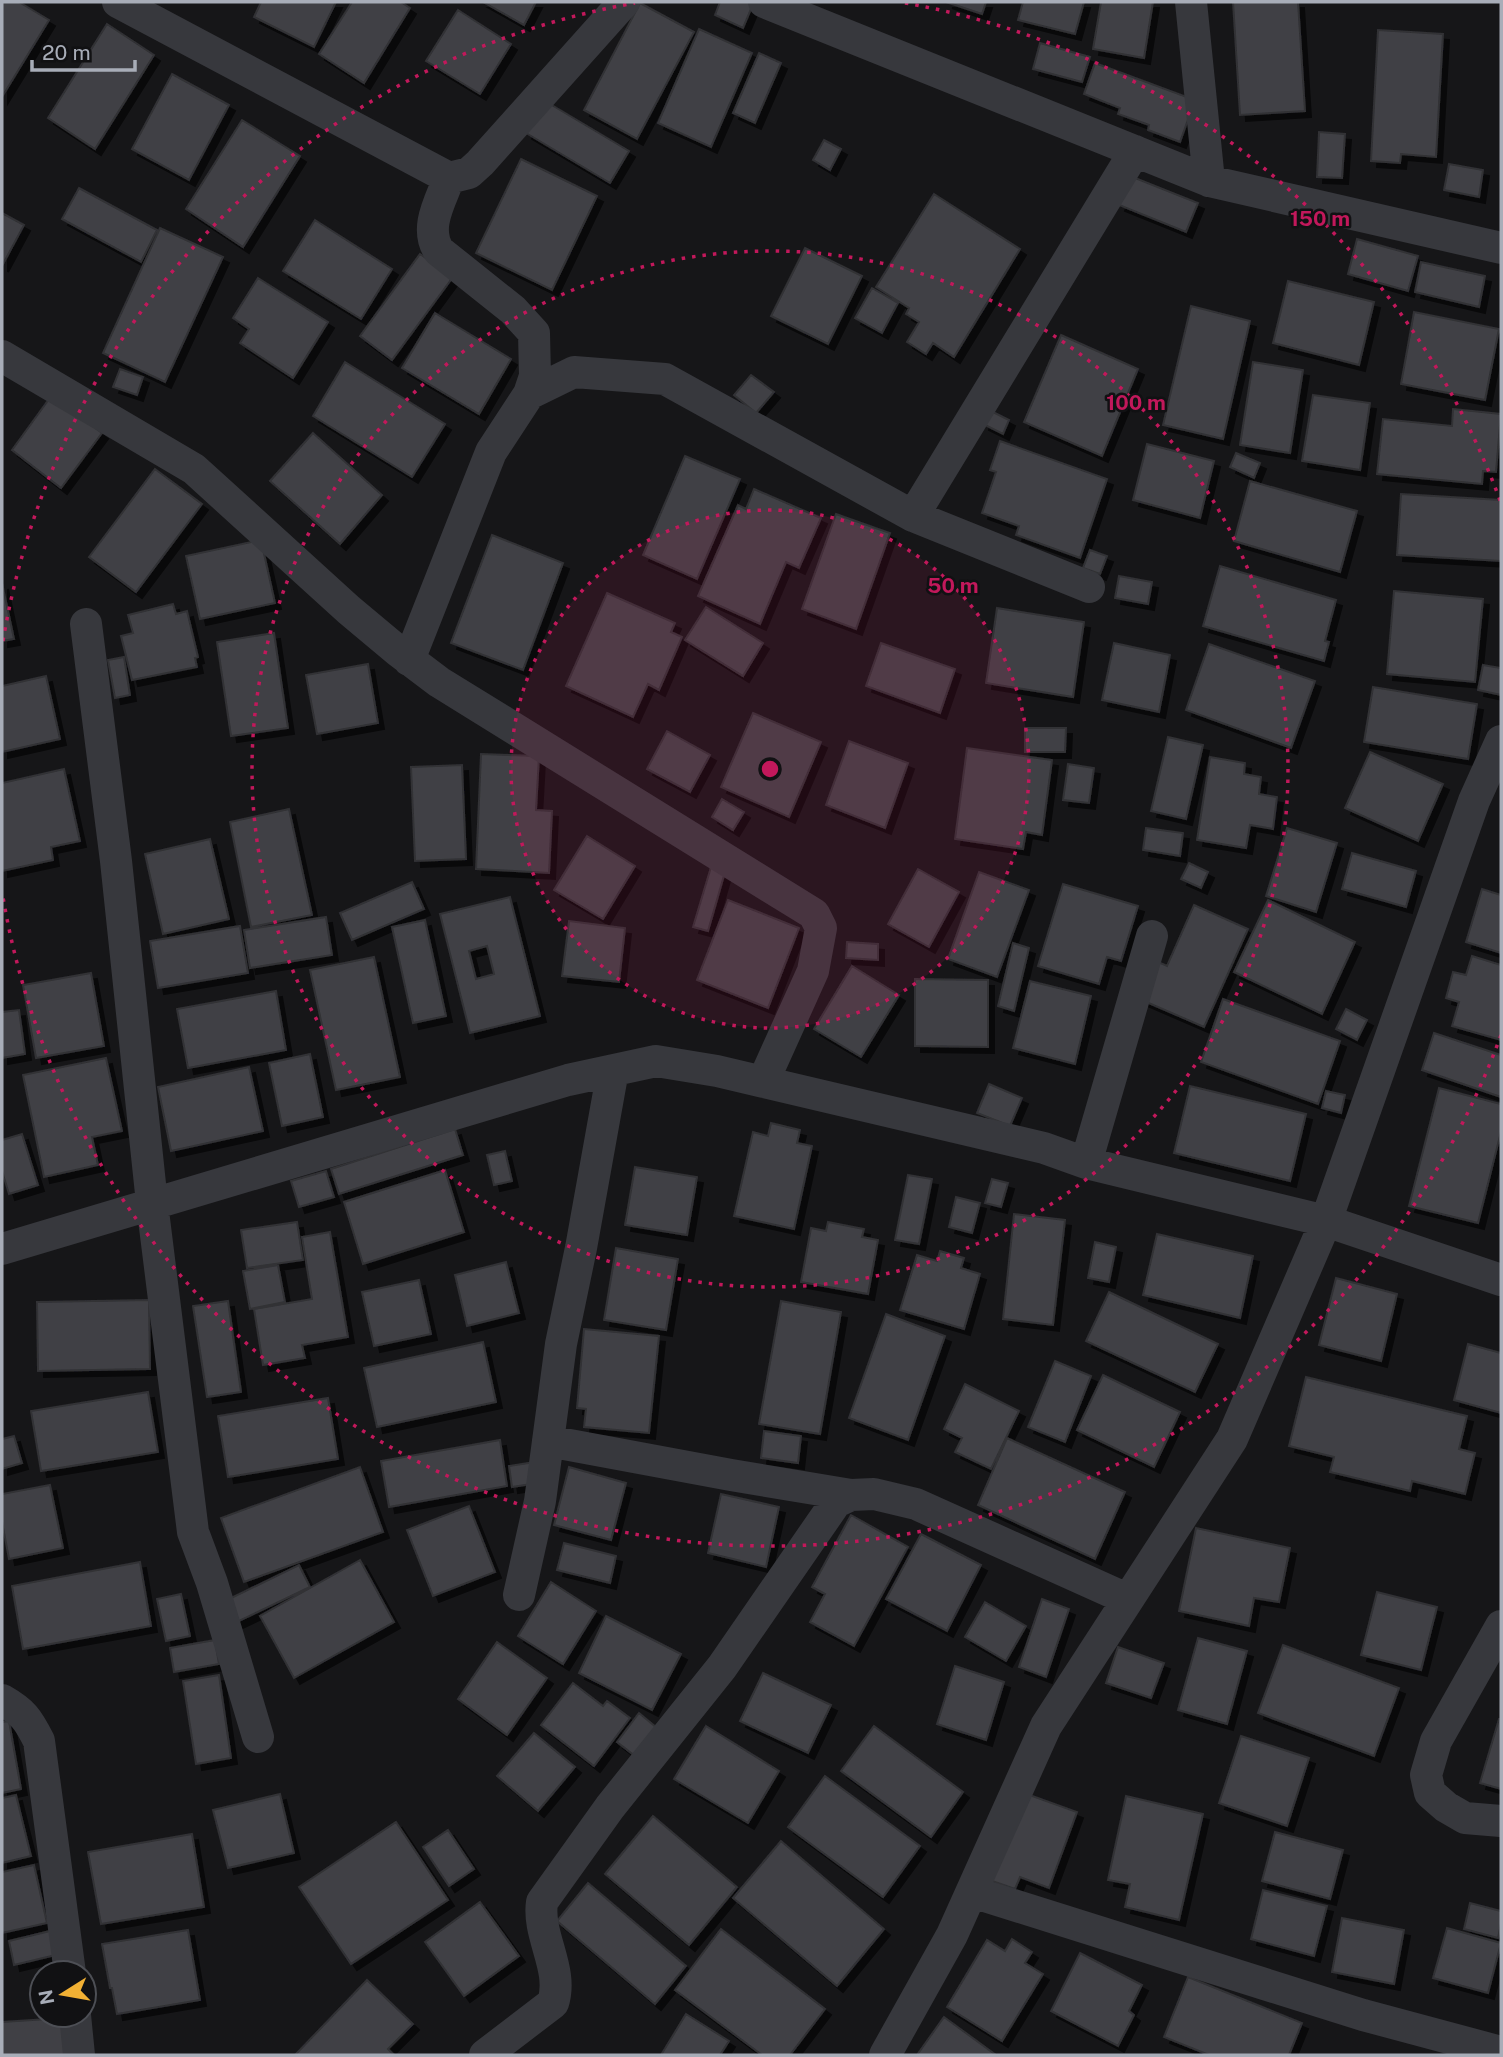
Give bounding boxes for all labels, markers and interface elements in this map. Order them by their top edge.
scale bar [32,28,135,72]
text: 20 m [42,40,91,65]
text: 150 m [1290,206,1350,231]
text: 100 m [1106,390,1166,415]
text: 50 m [927,573,979,598]
centre of rings [758,757,782,781]
north arrow [28,1959,98,2029]
text: N [34,1988,59,2007]

